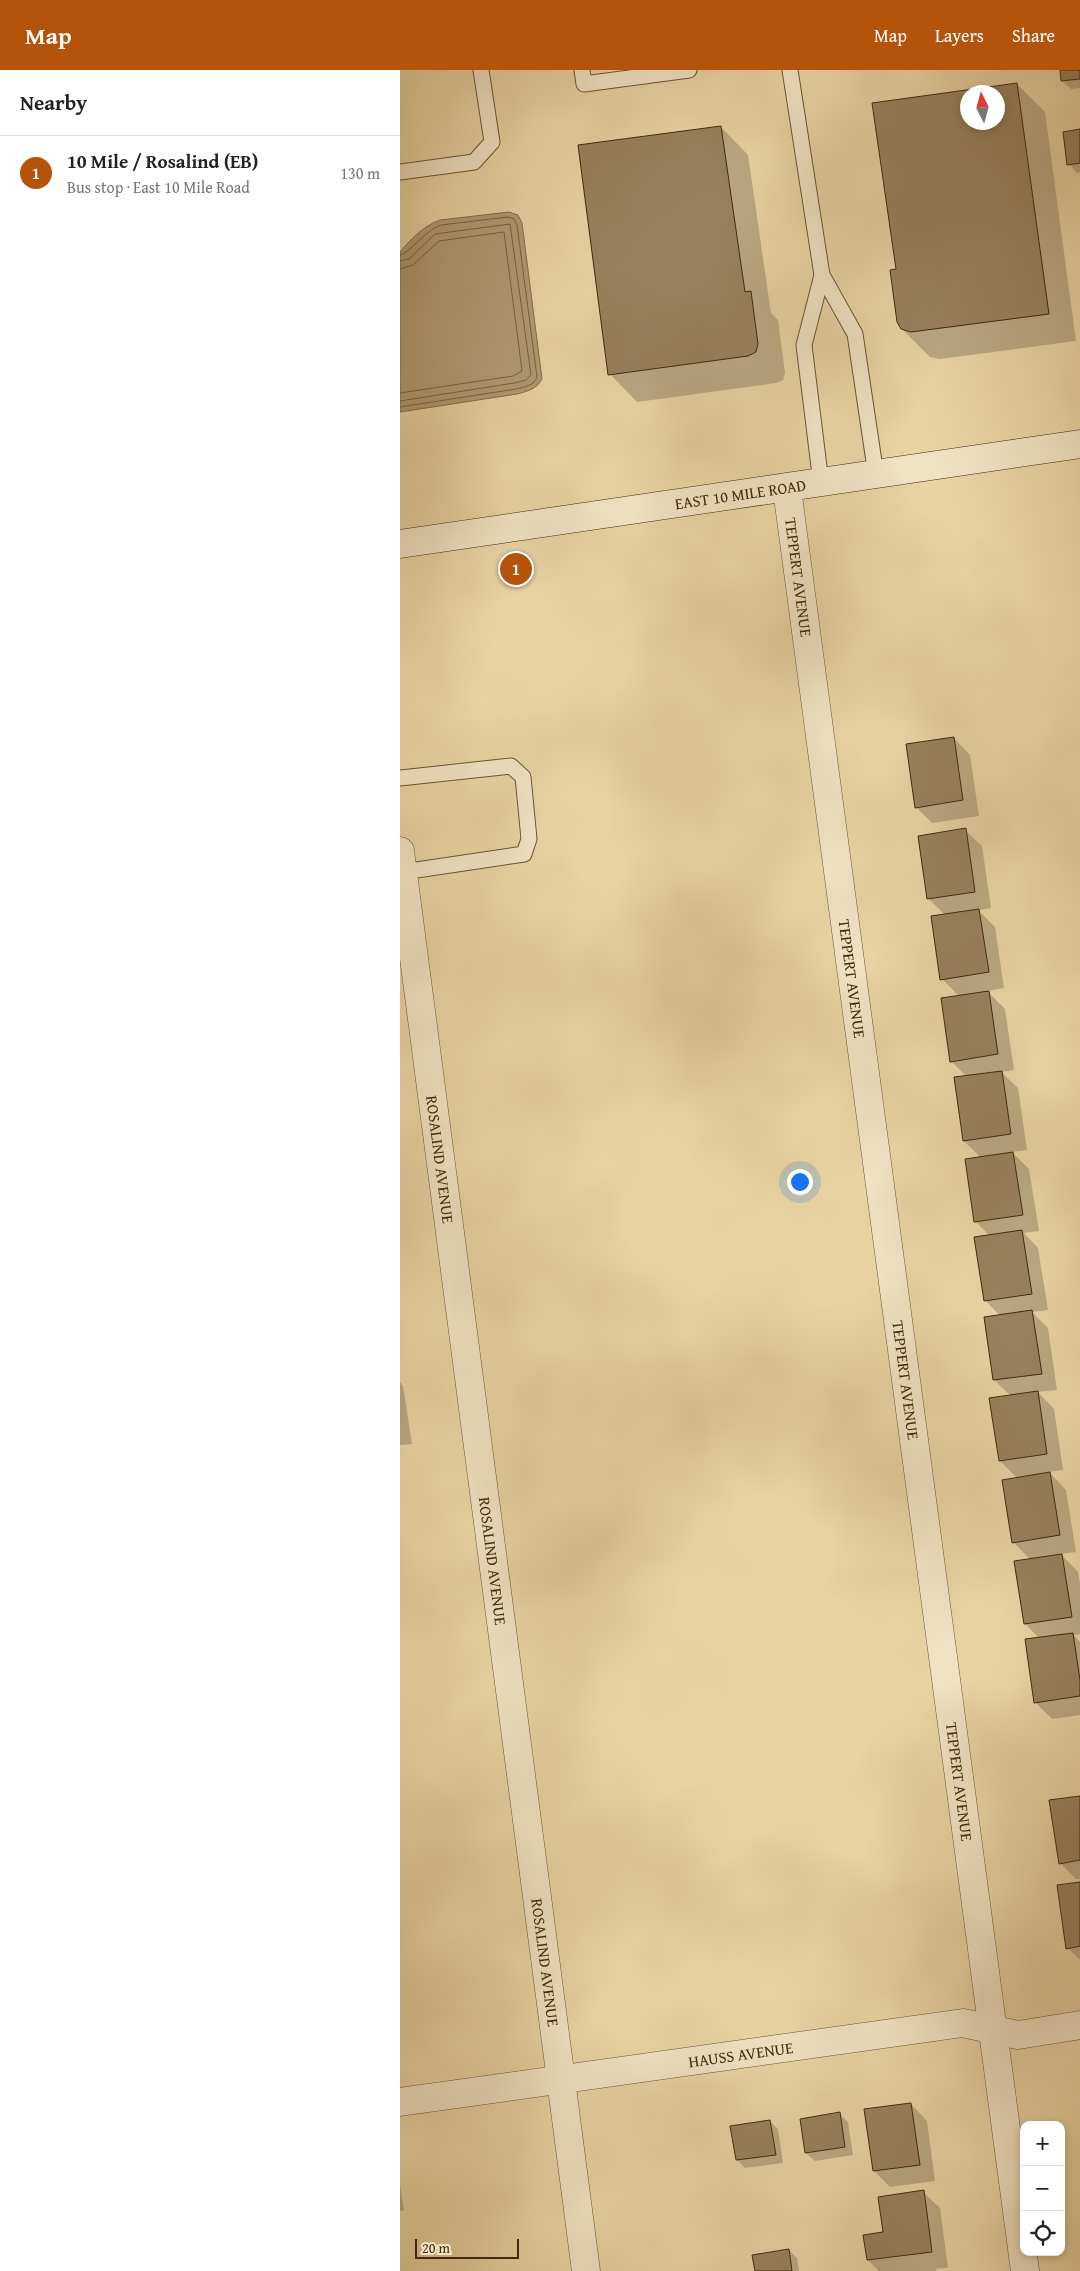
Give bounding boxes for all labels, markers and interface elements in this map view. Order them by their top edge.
text: Map [25,18,72,53]
text: Map [874,22,907,49]
text: Layers [935,22,984,49]
text: Share [1012,22,1055,49]
north arrow [960,85,1005,130]
text: Nearby [20,87,87,118]
text: 10 Mile / Rosalind (EB) [67,147,258,175]
text: 1 [32,161,40,185]
text: 130 m [340,161,380,185]
text: Bus stop · East 10 Mile Road [67,175,250,199]
street label: EAST 10 MILE ROAD [673,472,808,515]
street label: TEPPERT AVENUE [779,516,819,638]
pin: 1 [500,550,532,588]
street label: TEPPERT AVENUE [833,918,872,1040]
street label: ROSALIND AVENUE [420,1094,461,1225]
your location [787,1169,813,1195]
street label: TEPPERT AVENUE [886,1319,926,1441]
street label: ROSALIND AVENUE [473,1495,513,1626]
street label: TEPPERT AVENUE [940,1721,979,1843]
street label: ROSALIND AVENUE [525,1897,566,2028]
street label: HAUSS AVENUE [687,2035,795,2073]
map controls [1020,2121,1065,2256]
button: + [1020,2121,1065,2166]
button: − [1020,2166,1065,2211]
button: locate [1020,2211,1065,2256]
scale bar [415,2236,519,2259]
text: 20 m [422,2238,450,2258]

